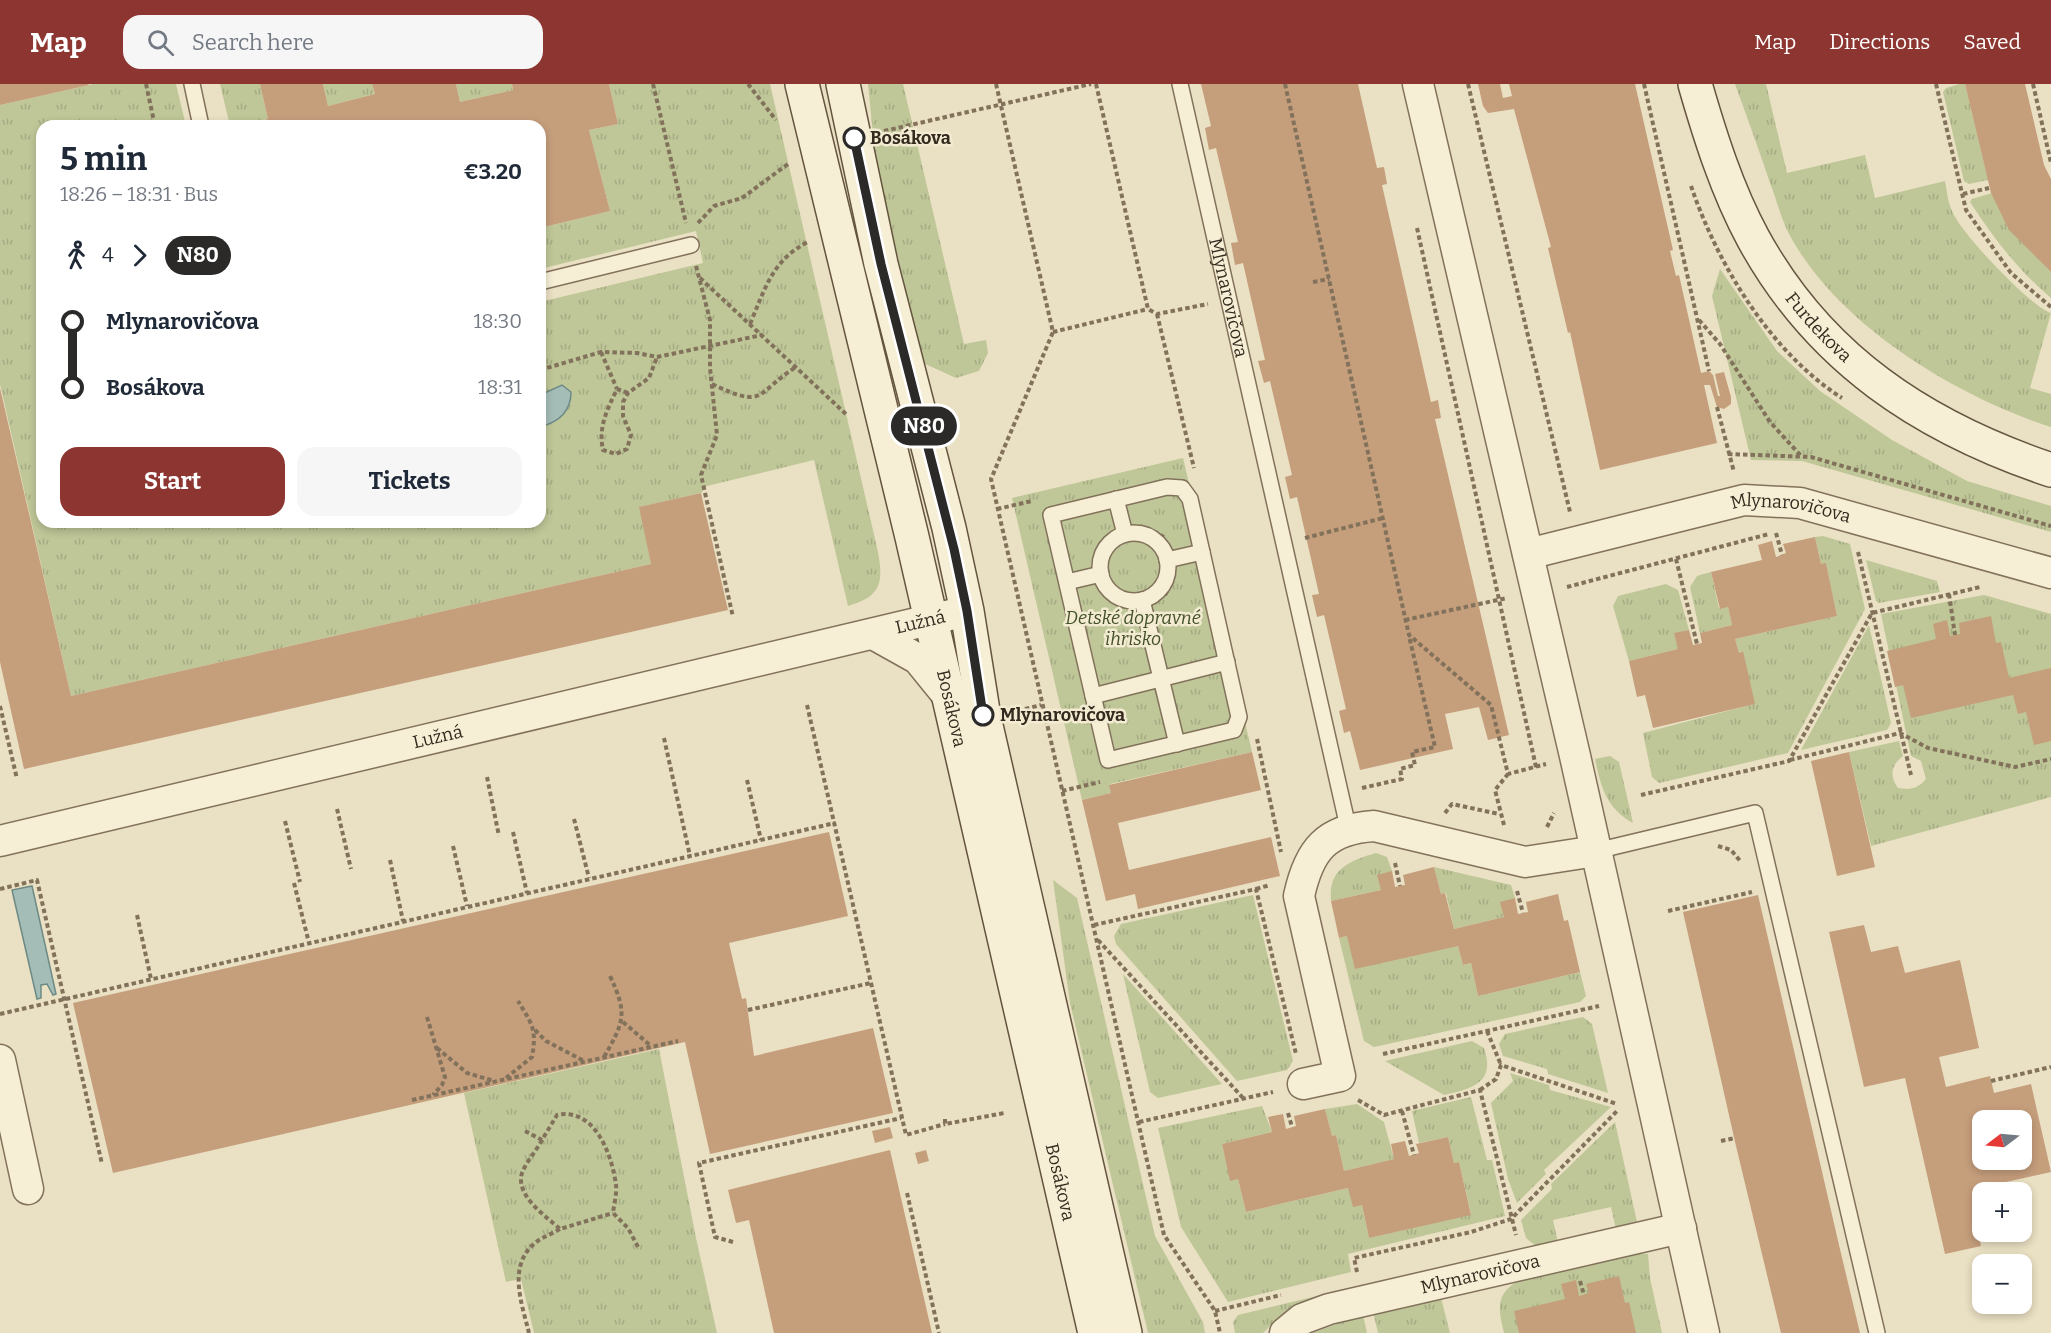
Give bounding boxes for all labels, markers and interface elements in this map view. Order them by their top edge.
search box [123,15,543,69]
text: Map [30,26,87,59]
icon: search [144,26,177,59]
text: Search here [192,29,314,56]
text: Map [1754,29,1796,55]
text: Directions [1829,29,1930,55]
text: Saved [1963,29,2021,55]
marker: Bosákova [843,127,865,149]
place label: Bosákova [870,127,951,149]
text: 5 min [60,139,147,179]
text: €3.20 [463,158,522,185]
text: 18:26 – 18:31 · Bus [60,182,218,206]
street label: Mlynarovičova [1204,236,1252,360]
icon: walk [60,239,93,272]
icon: forward [123,239,156,272]
text: N80 [177,242,219,268]
text: 4 [102,243,114,267]
street label: Furdekova [1781,288,1856,367]
text: Mlynarovičova [106,308,259,335]
text: 18:30 [473,309,522,333]
text: Bosákova [106,374,205,401]
text: 18:31 [478,375,522,399]
line badge: N80 [890,406,958,446]
text: N80 [903,413,945,439]
button: Start [60,447,285,516]
button: Tickets [297,447,522,516]
street label: Mlynarovičova [1728,489,1853,528]
street label: Lužná [893,606,948,639]
park label: Detské dopravné ihrisko [1065,607,1201,650]
street label: Bosákova [932,667,971,749]
marker: Mlynarovičova [972,704,994,726]
place label: Mlynarovičova [1000,704,1125,726]
street label: Lužná [411,720,465,753]
north arrow [1972,1110,2032,1170]
map controls [1972,1110,2032,1314]
street label: Bosákova [1041,1141,1080,1223]
button: + [1972,1182,2032,1242]
street label: Mlynarovičova [1418,1250,1542,1299]
button: − [1972,1254,2032,1314]

